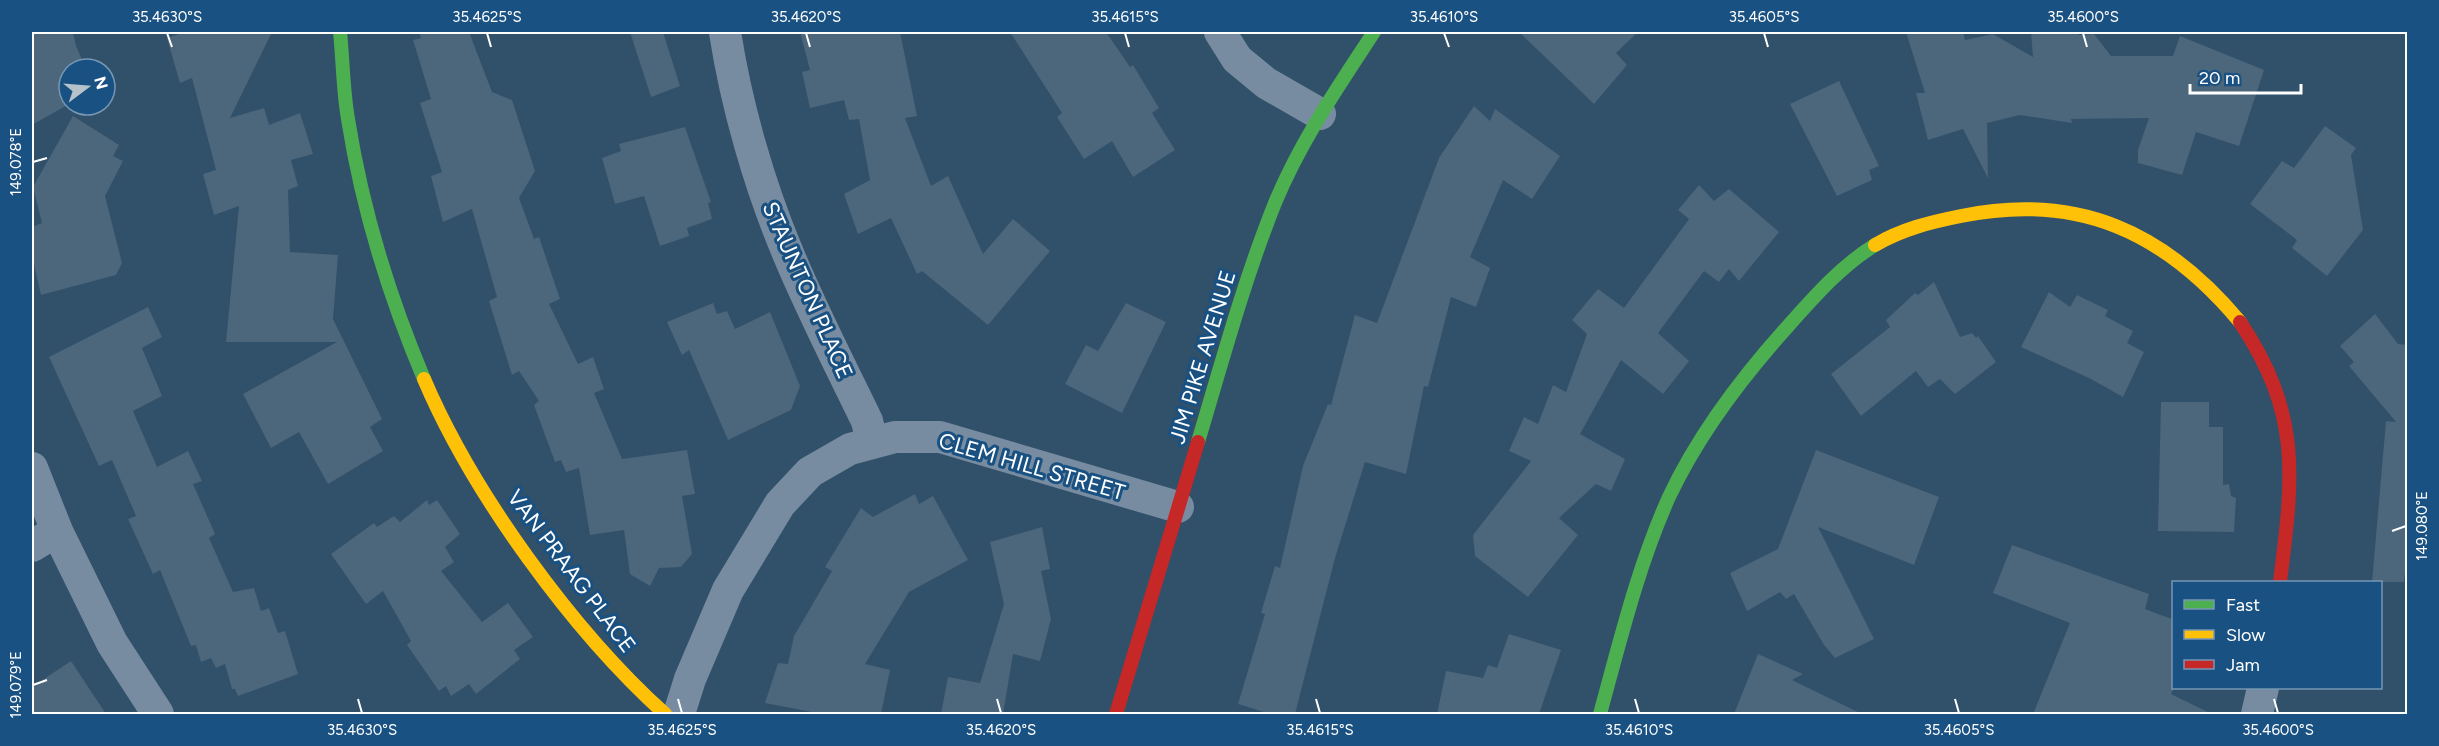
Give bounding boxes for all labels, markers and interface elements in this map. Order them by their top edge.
text: 35.4630°S [132,8,202,26]
text: 35.4625°S [452,8,522,26]
text: 35.4620°S [771,8,841,26]
text: 35.4615°S [1091,8,1159,26]
text: 35.4610°S [1410,8,1478,26]
text: 35.4605°S [1729,8,1799,26]
text: 35.4600°S [2047,8,2119,26]
north arrow [57,57,117,117]
scale bar [2190,57,2301,95]
text: 20 m [2199,67,2240,89]
text: N [90,74,112,92]
text: 149.078°E [7,128,25,196]
street label: STAUNTON PLACE [756,198,859,383]
street label: JIM PIKE AVENUE [1163,267,1242,447]
street label: CLEM HILL STREET [935,427,1128,506]
street label: VAN PRAAG PLACE [502,484,642,658]
text: 149.080°E [2413,491,2431,561]
legend [2172,581,2382,689]
text: Fast [2226,594,2260,616]
text: Slow [2226,624,2265,646]
text: 149.079°E [7,651,25,719]
text: Jam [2226,654,2260,676]
text: 35.4630°S [327,721,397,739]
text: 35.4625°S [647,721,717,739]
text: 35.4620°S [966,721,1036,739]
text: 35.4615°S [1286,721,1354,739]
text: 35.4610°S [1605,721,1673,739]
text: 35.4605°S [1924,721,1994,739]
text: 35.4600°S [2242,721,2314,739]

